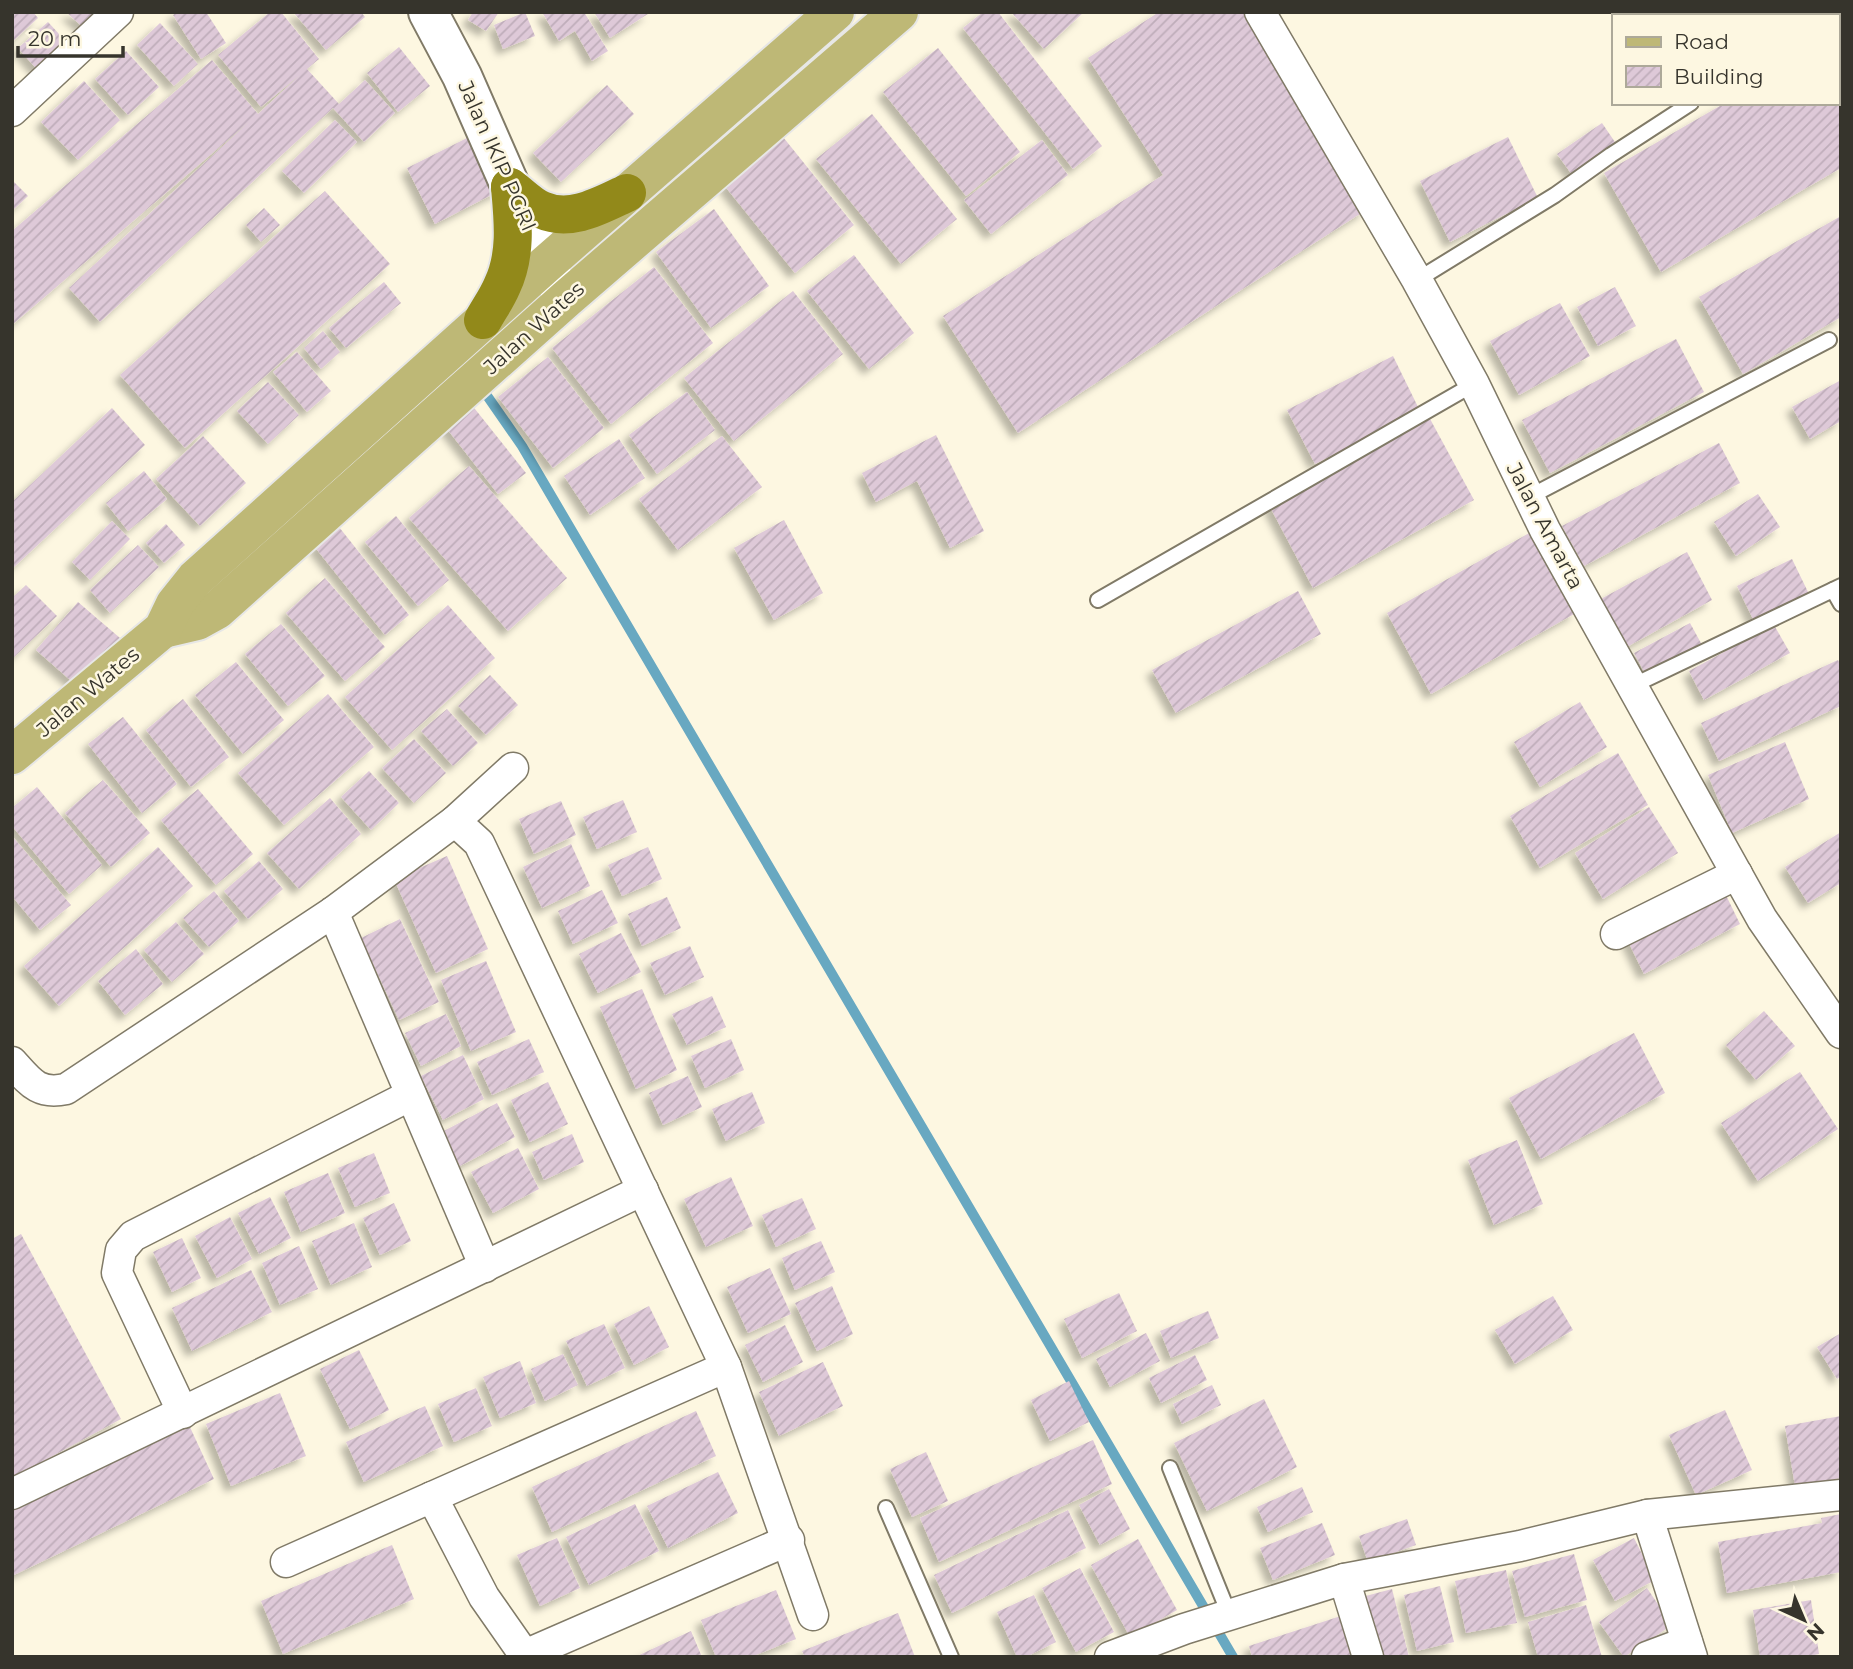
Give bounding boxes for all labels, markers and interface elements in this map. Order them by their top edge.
scale bar [18,14,122,58]
legend [1612,14,1839,105]
text: 20 m [28,26,82,51]
text: Road [1674,29,1729,54]
text: Building [1674,64,1764,89]
street label: Jalan IKIP PGRI [453,76,542,235]
street label: Jalan Wates [478,276,589,380]
street label: Jalan Amarta [1501,457,1589,593]
street label: Jalan Wates [31,641,144,742]
north arrow [1769,1585,1839,1655]
text: N [1802,1618,1829,1645]

